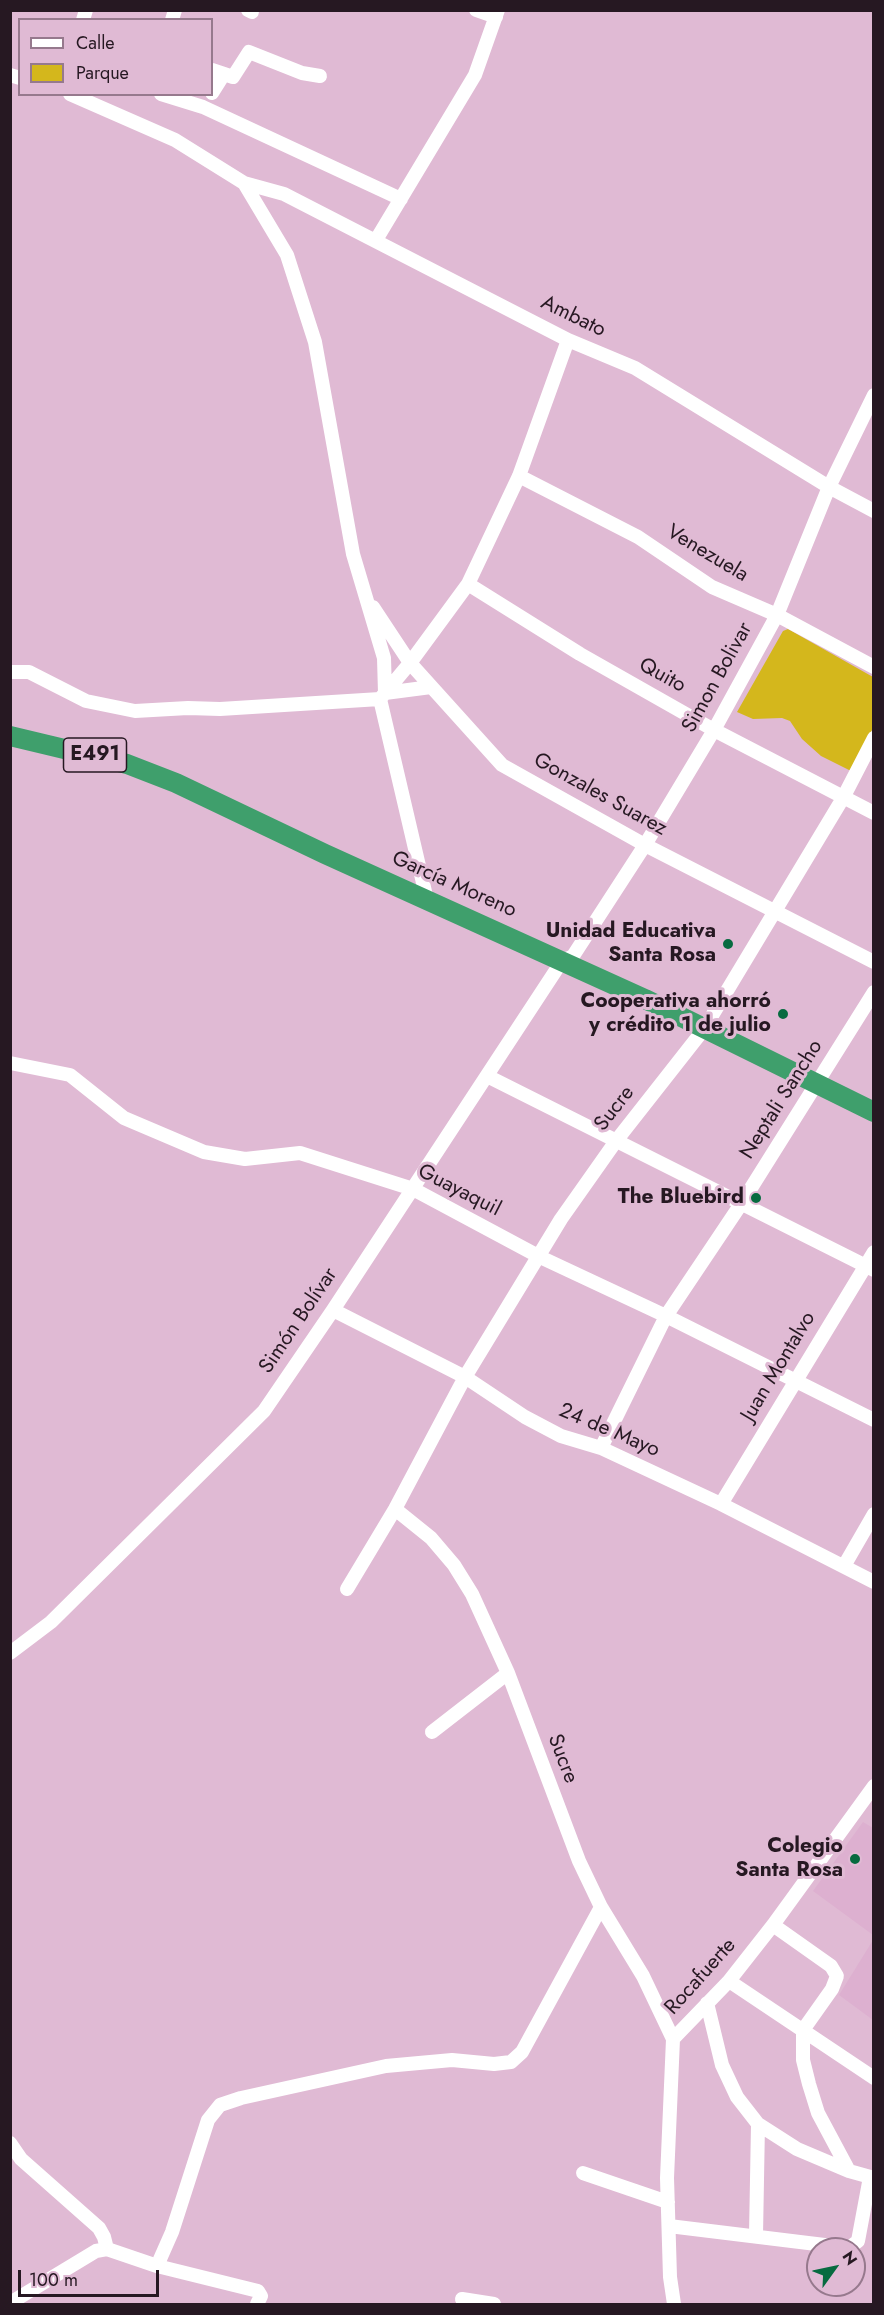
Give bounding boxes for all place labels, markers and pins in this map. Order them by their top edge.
place label: Unidad Educativa Santa Rosa [546,919,716,969]
marker: Unidad Educativa Santa Rosa [721,937,735,951]
place label: Cooperativa ahorró y crédito 1 de julio [580,989,771,1039]
marker: Cooperativa ahorró y crédito 1 de julio [776,1007,790,1021]
place label: The Bluebird [618,1185,744,1211]
marker: The Bluebird [749,1191,763,1205]
place label: Colegio Santa Rosa [735,1834,843,1884]
marker: Colegio Santa Rosa [848,1852,862,1866]

